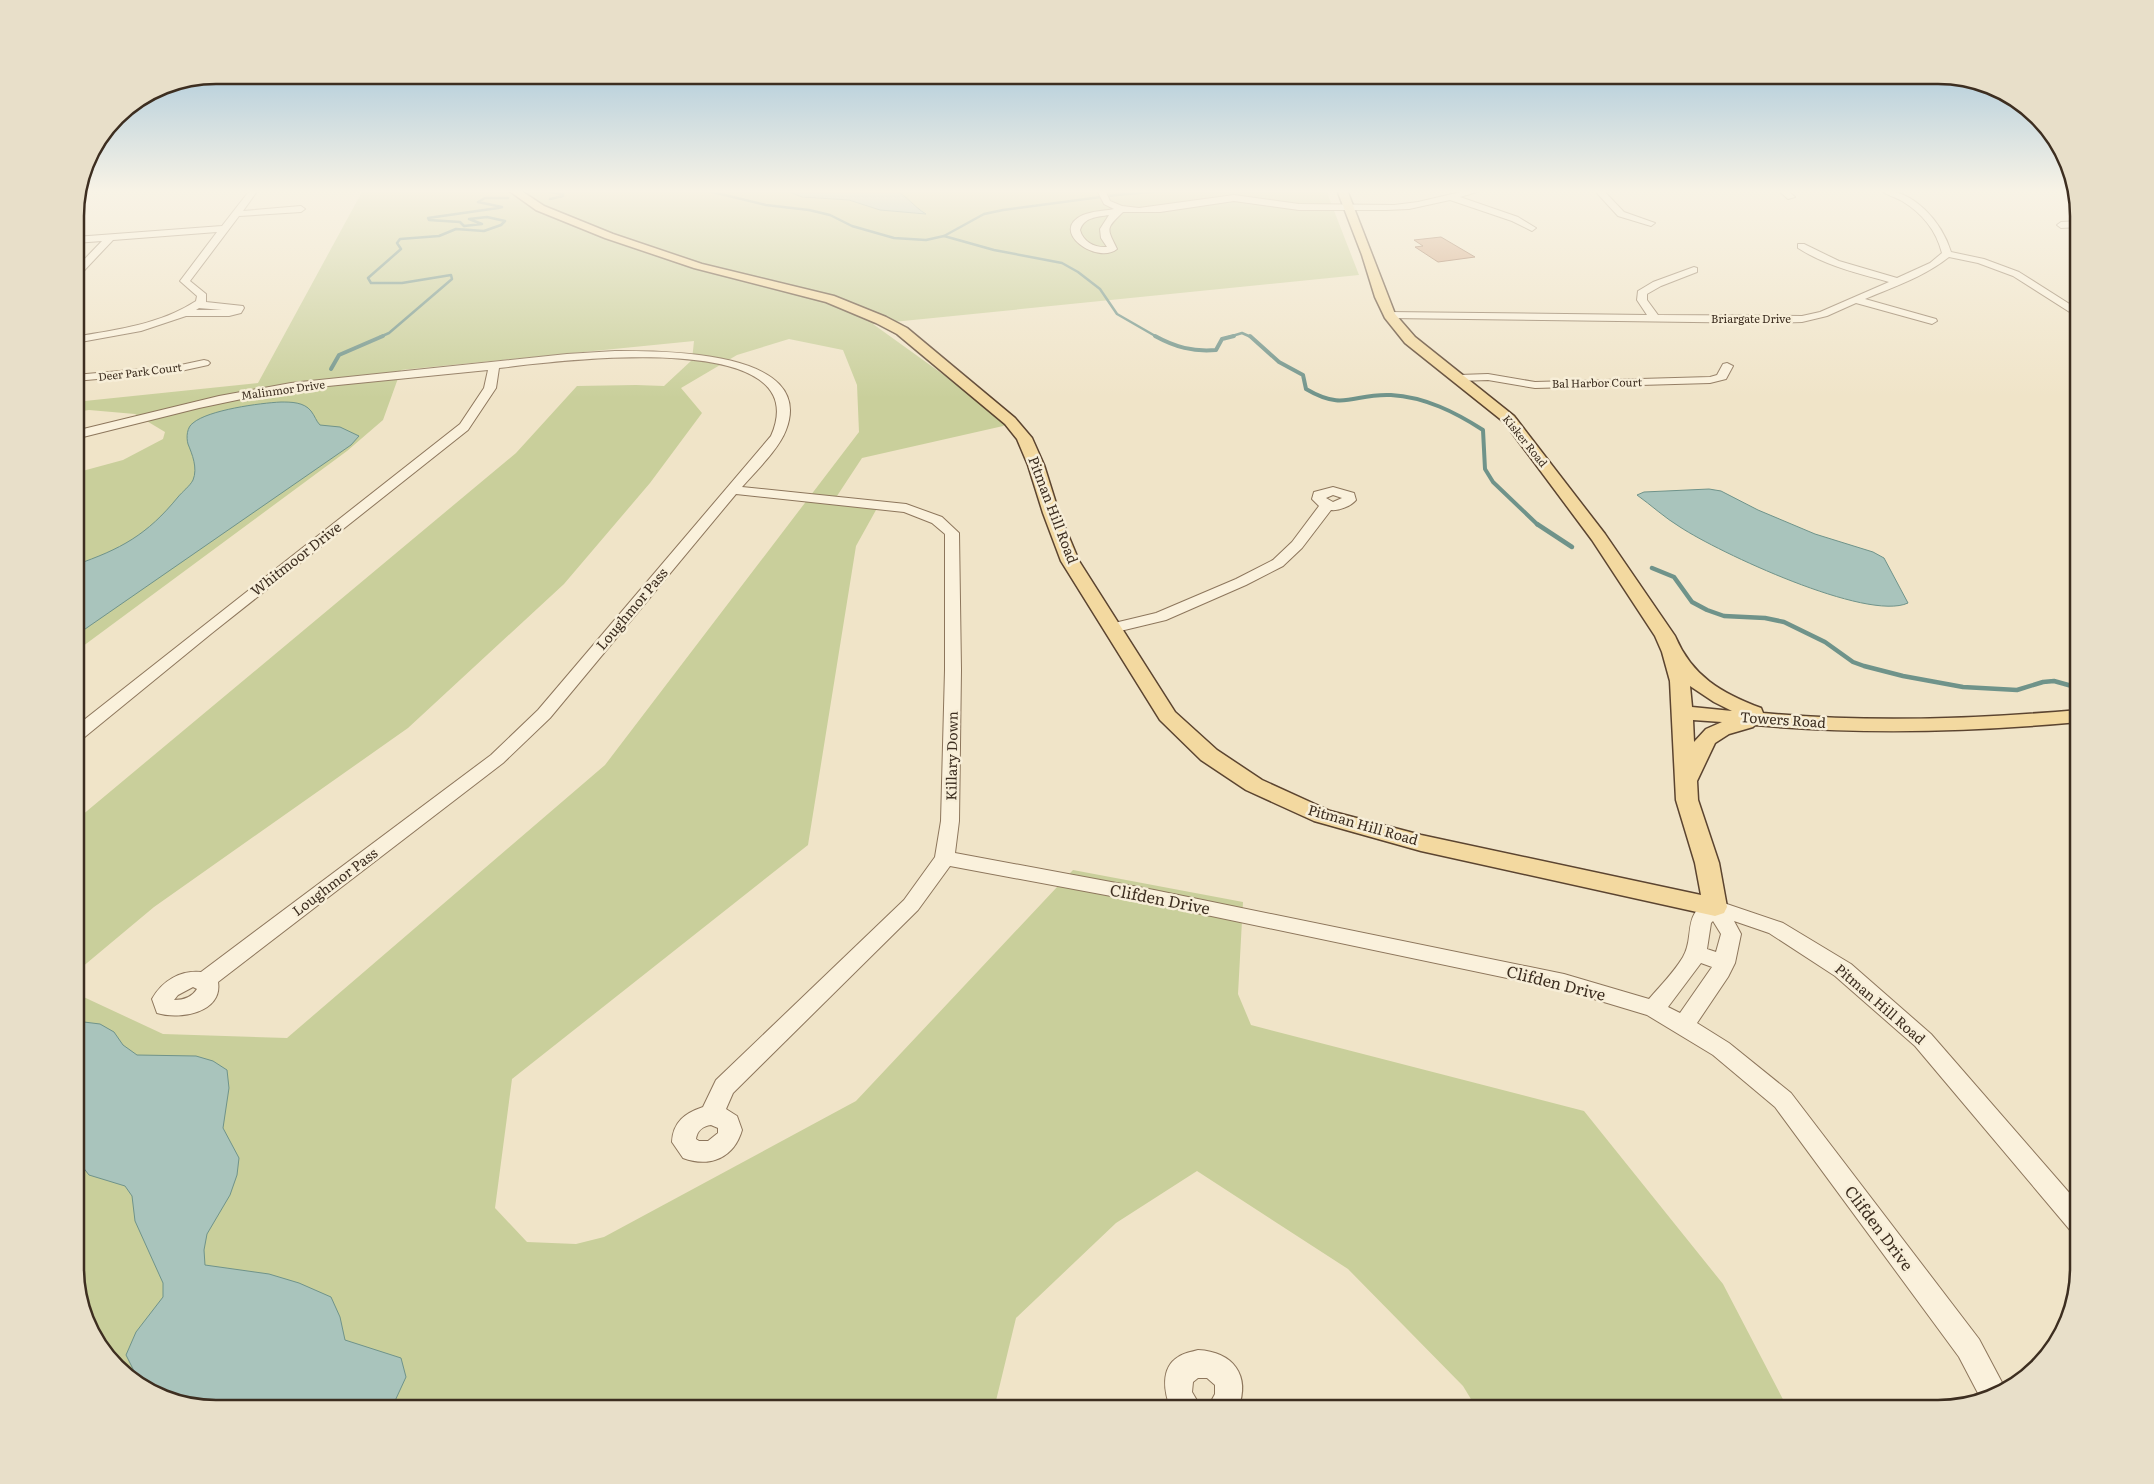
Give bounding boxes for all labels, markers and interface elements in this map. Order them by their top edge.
street label: Briargate Drive [1711,310,1791,326]
street label: Deer Park Court [97,358,183,384]
street label: Bal Harbor Court [1552,373,1643,391]
street label: Malinmor Drive [240,375,326,403]
street label: Kisker Road [1500,411,1552,470]
street label: Pitman Hill Road [1024,453,1084,567]
street label: Whitmoor Drive [246,516,345,600]
street label: Loughmor Pass [591,563,672,654]
street label: Towers Road [1739,706,1827,732]
street label: Killary Down [940,711,962,801]
street label: Pitman Hill Road [1306,799,1421,849]
street label: Loughmor Pass [288,842,381,920]
street label: Clifden Drive [1108,877,1212,919]
street label: Clifden Drive [1504,958,1608,1006]
street label: Pitman Hill Road [1831,958,1930,1048]
street label: Clifden Drive [1840,1180,1920,1275]

